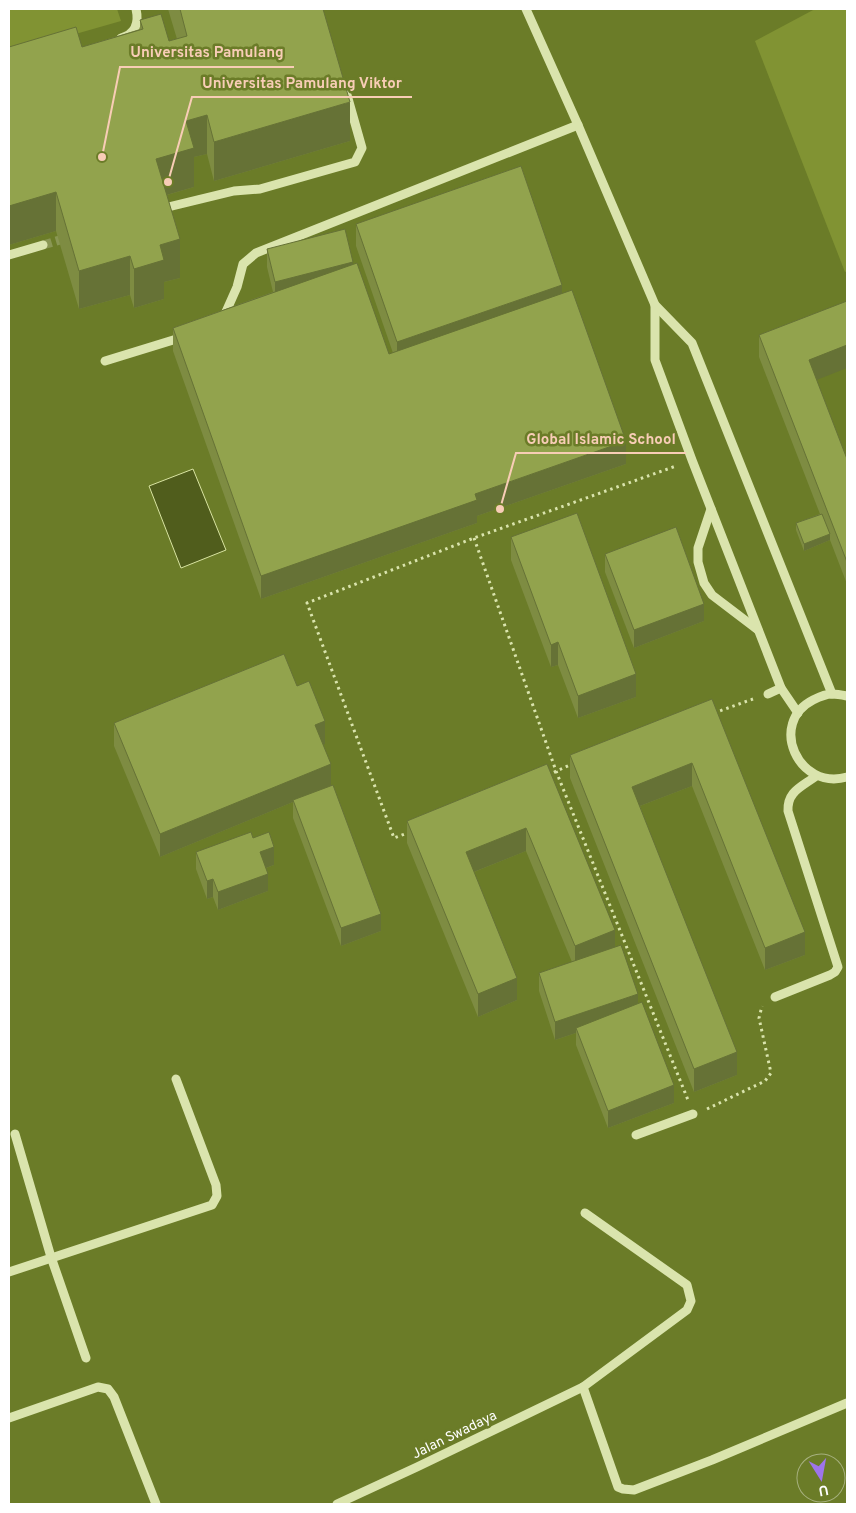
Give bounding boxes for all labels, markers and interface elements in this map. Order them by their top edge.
callout: Universitas Pamulang [120,37,294,67]
text: Universitas Pamulang [130,44,284,63]
callout: Universitas Pamulang Viktor [192,67,412,97]
text: Universitas Pamulang Viktor [202,75,403,94]
callout: Global Islamic School [516,423,686,453]
text: Global Islamic School [526,431,676,450]
street label: Jalan Swadaya [409,1407,500,1463]
north arrow [796,1453,846,1503]
text: U [817,1480,830,1499]

